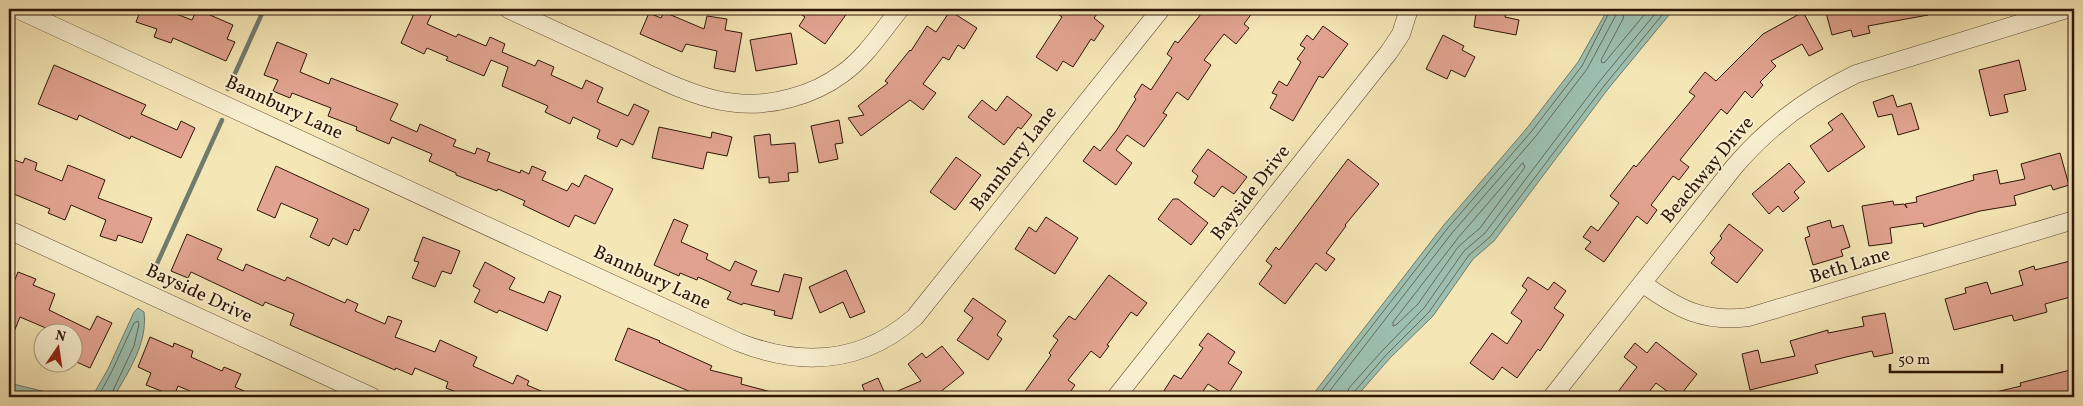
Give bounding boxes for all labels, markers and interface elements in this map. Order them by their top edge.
street label: Bannbury Lane [221,69,347,147]
street label: Bannbury Lane [965,101,1063,217]
street label: Beachway Drive [1655,111,1761,229]
street label: Bayside Drive [1205,140,1297,246]
street label: Bannbury Lane [589,239,715,317]
street label: Beth Lane [1806,241,1894,291]
street label: Bayside Drive [141,258,257,330]
north arrow [32,324,82,374]
text: N [53,326,68,347]
scale bar [1890,341,2003,373]
text: 50 m [1898,350,1930,371]

